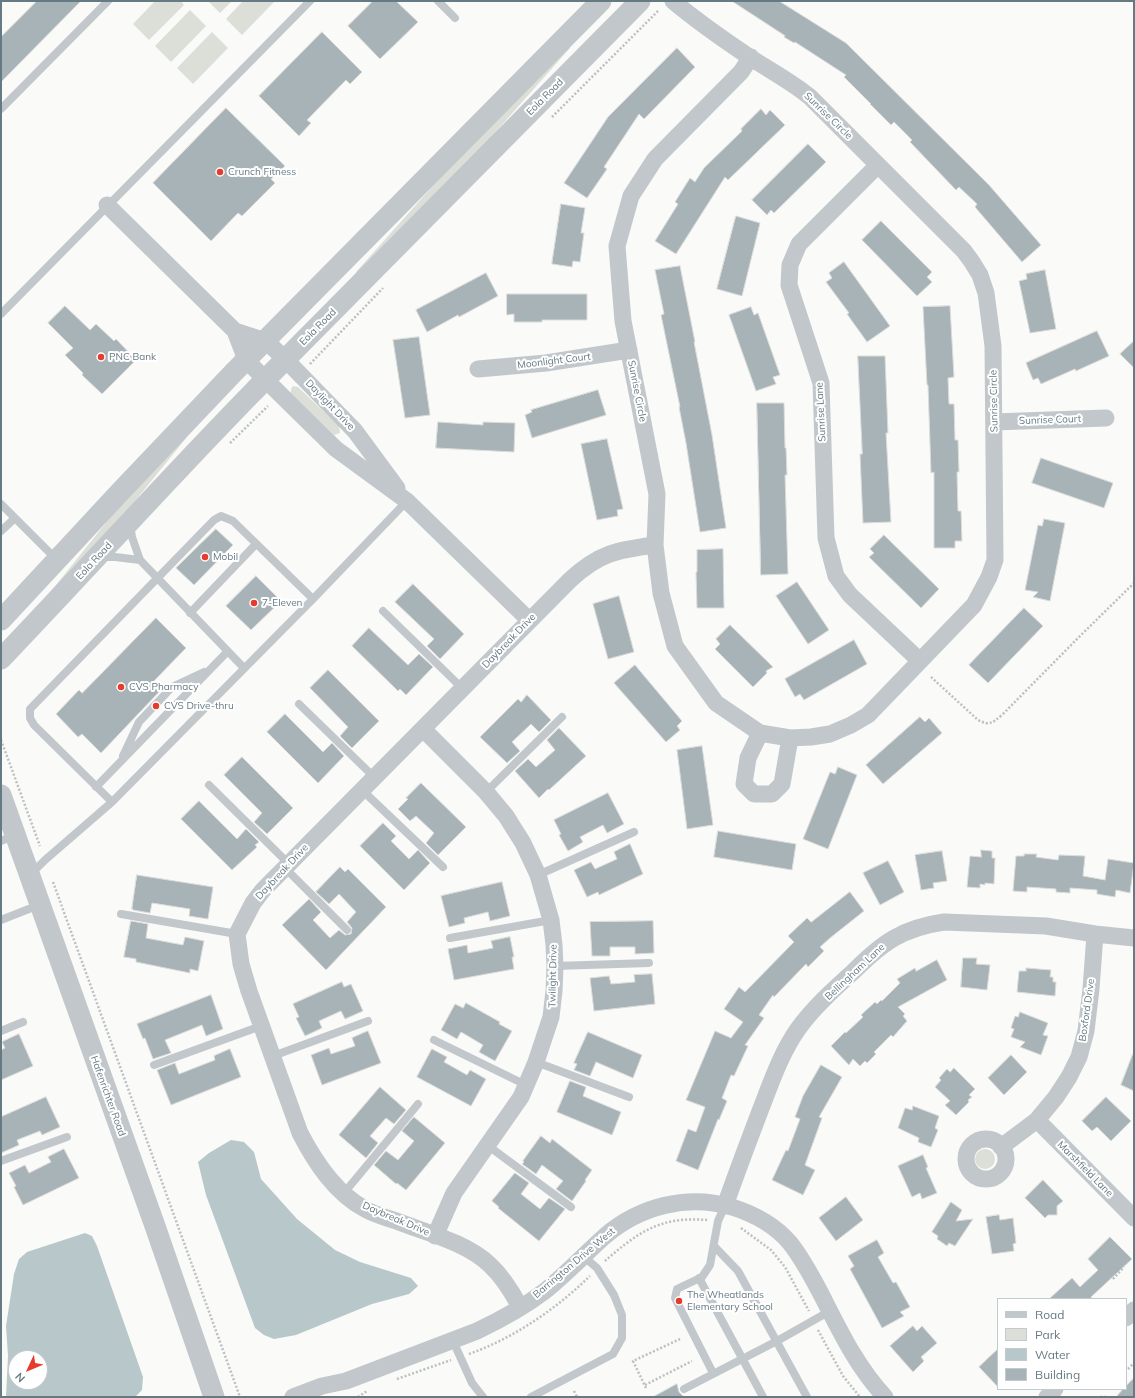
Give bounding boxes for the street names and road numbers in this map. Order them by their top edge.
street label: Eola Road [524,76,566,118]
street label: Sunrise Circle [801,90,855,142]
street label: Eola Road [297,306,339,348]
street label: Moonlight Court [517,351,591,371]
street label: Sunrise Circle [625,359,649,423]
street label: Sunrise Circle [987,370,1001,432]
street label: Daylight Drive [303,377,357,433]
street label: Sunrise Lane [813,382,829,442]
street label: Sunrise Court [1019,413,1081,427]
street label: Eola Road [74,540,114,582]
street label: Daybreak Drive [480,611,538,671]
street label: Daybreak Drive [253,842,311,902]
street label: Bellingham Lane [823,941,887,1003]
street label: Twilight Drive [546,944,560,1008]
street label: Boxford Drive [1077,978,1097,1042]
street label: Hafenrichter Road [88,1054,128,1138]
street label: Marshfield Lane [1055,1139,1115,1199]
street label: Daybreak Drive [361,1199,431,1239]
street label: Barrington Drive West [531,1225,617,1301]

